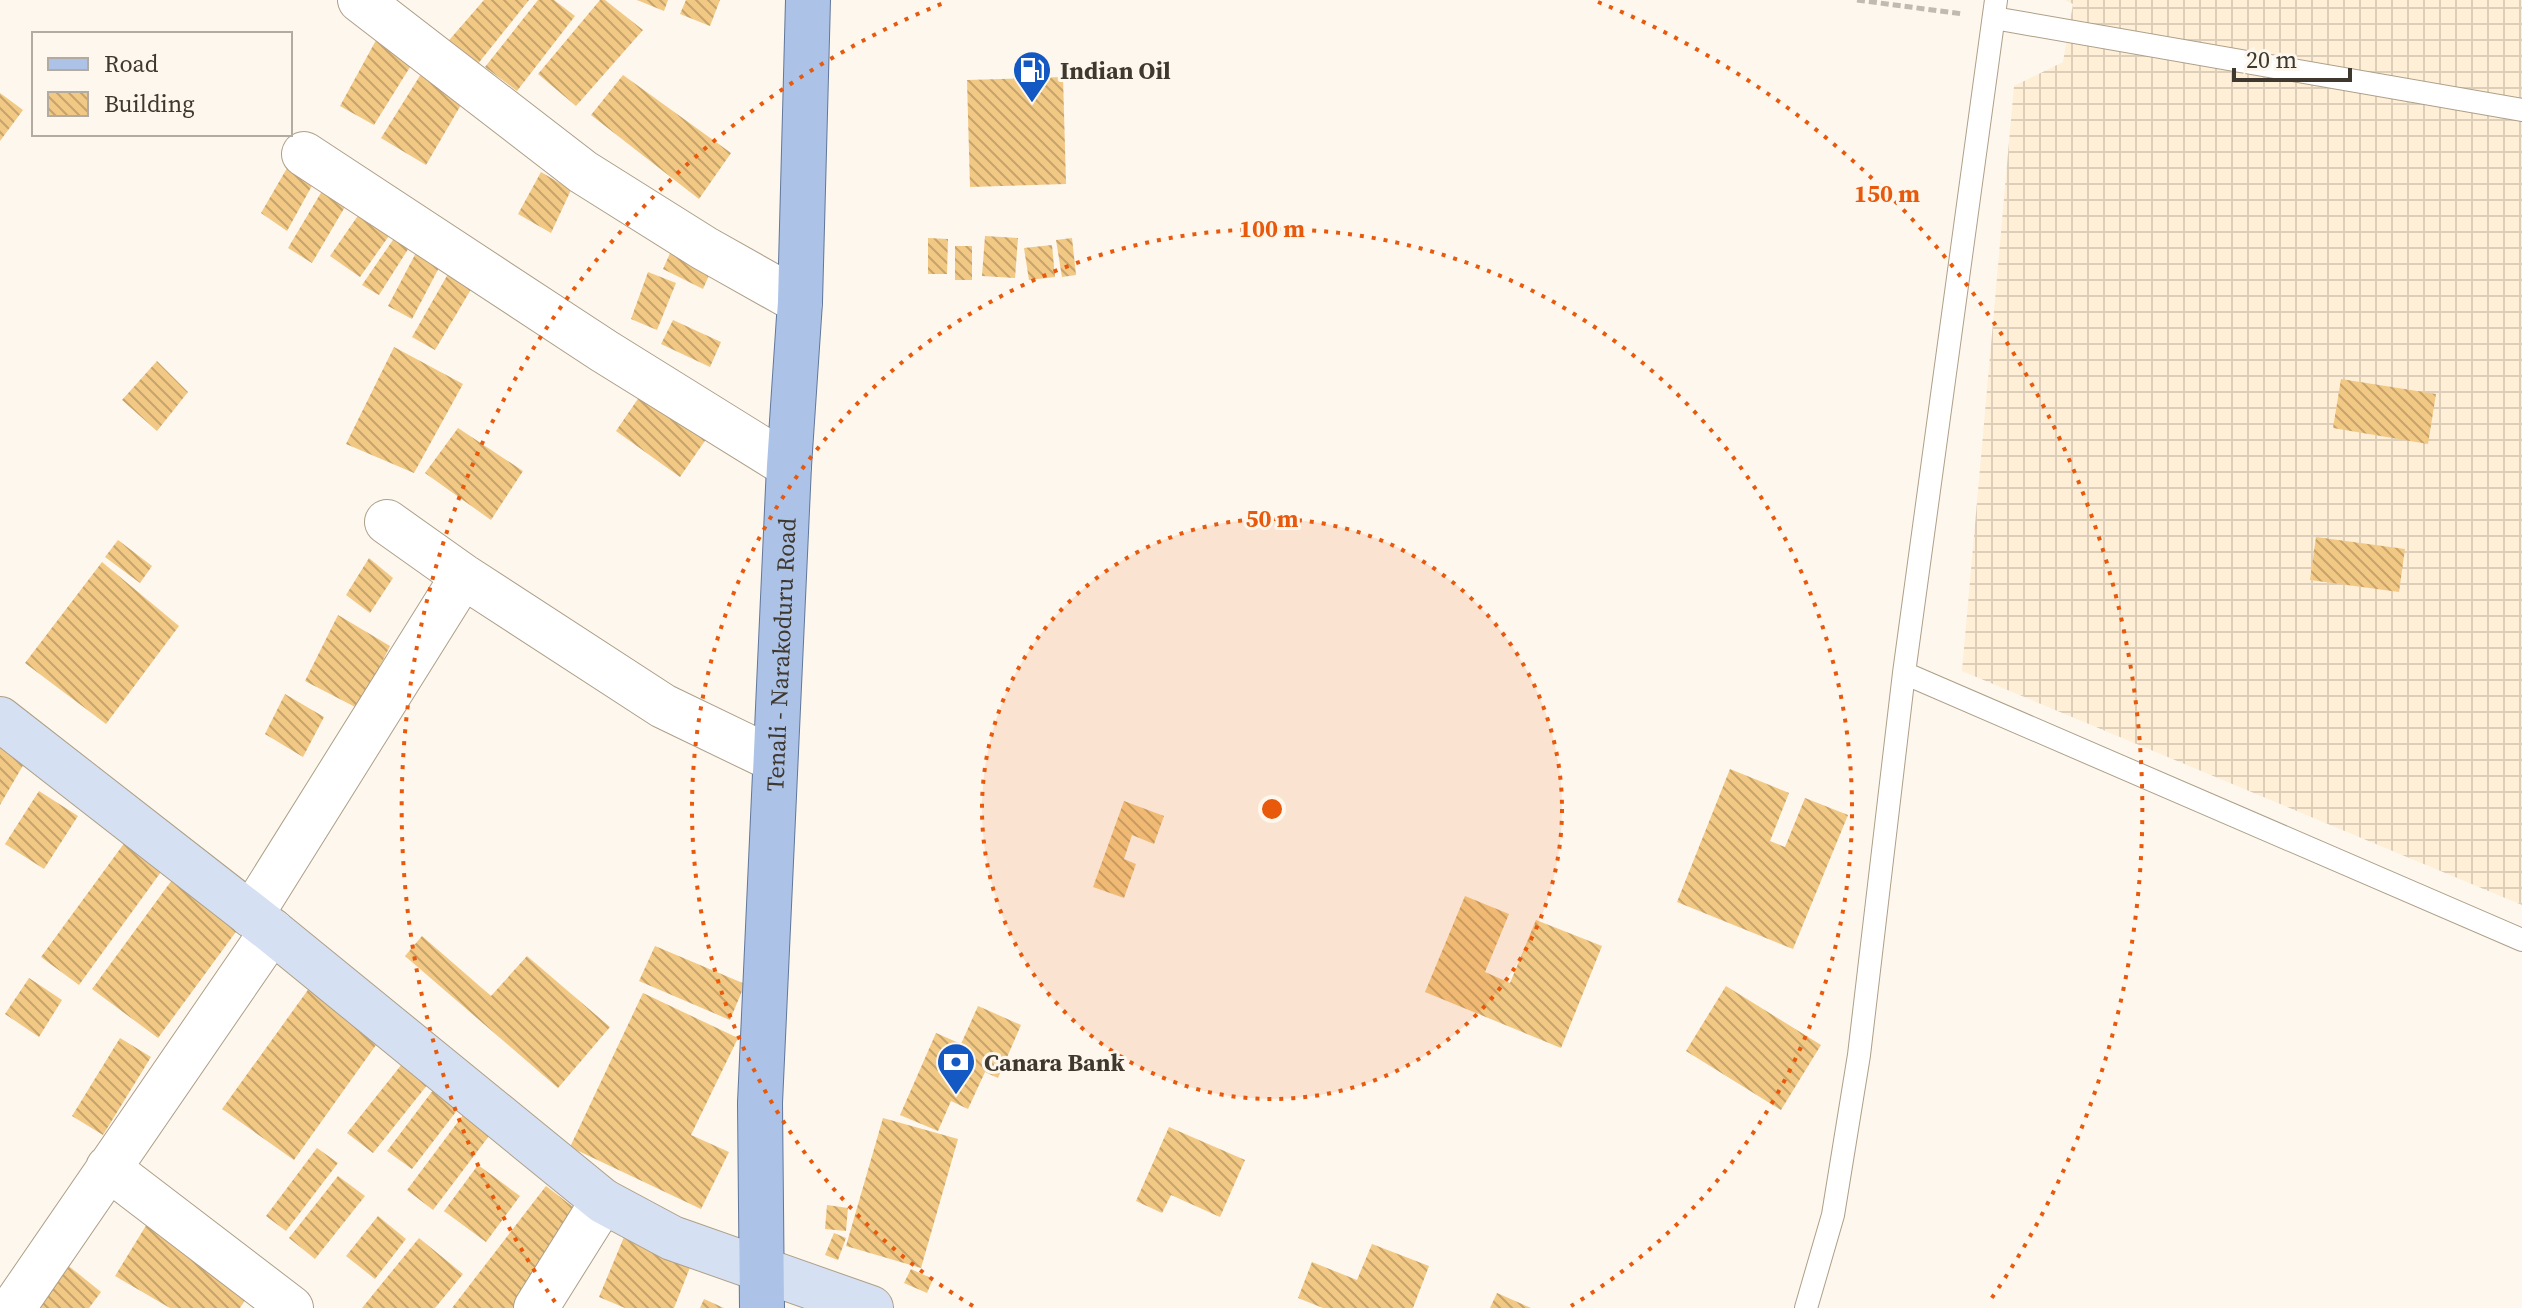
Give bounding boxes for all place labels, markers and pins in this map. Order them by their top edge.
fuel station icon: Indian Oil [1011,49,1053,104]
place label: Indian Oil [1060,54,1171,87]
centre of rings [1258,795,1286,823]
bank icon: Canara Bank [935,1041,977,1096]
place label: Canara Bank [984,1046,1126,1079]

